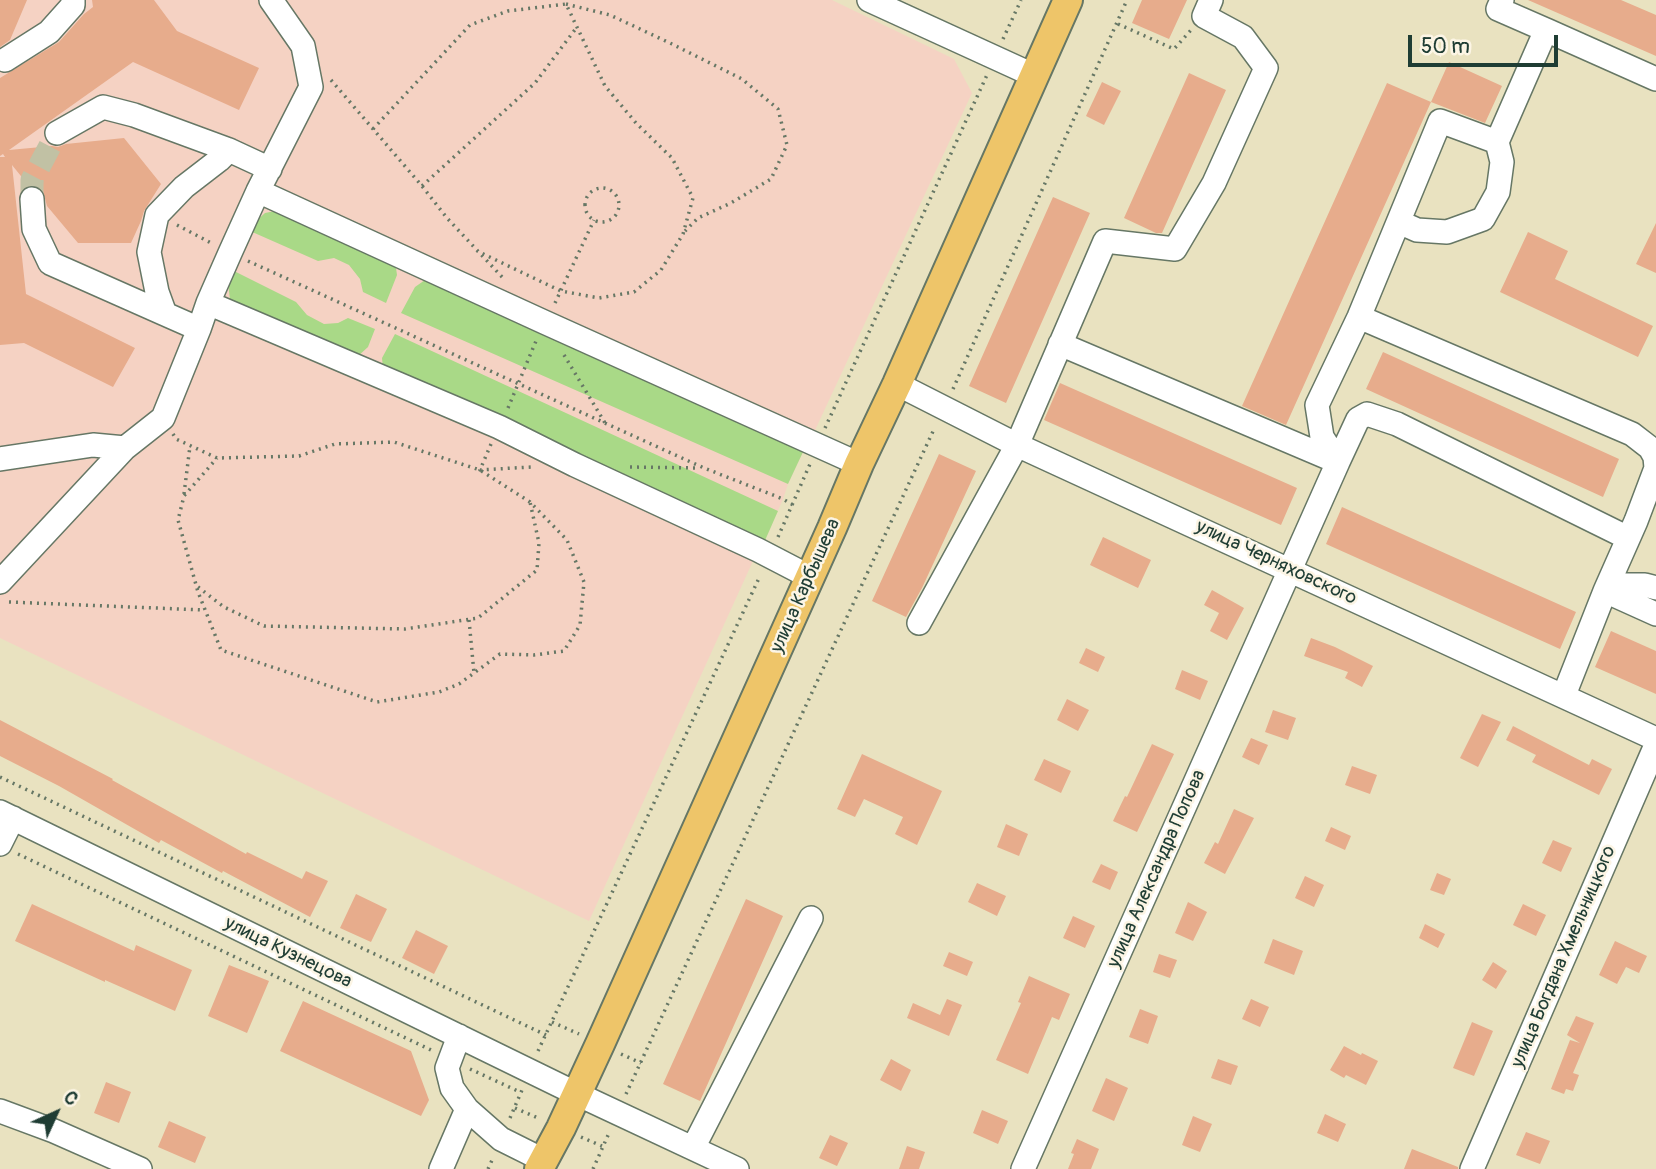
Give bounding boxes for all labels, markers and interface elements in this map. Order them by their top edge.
scale bar [1411,21,1562,65]
text: 50 m [1421,33,1470,60]
street label: улица Карбышева [766,515,846,657]
street label: улица Черняховского [1192,516,1360,610]
street label: улица Александра Попова [1103,767,1211,971]
street label: улица Богдана Хмельницкого [1507,843,1621,1071]
street label: улица Кузнецова [221,912,355,994]
north arrow [21,1078,91,1148]
text: С [58,1086,83,1111]

